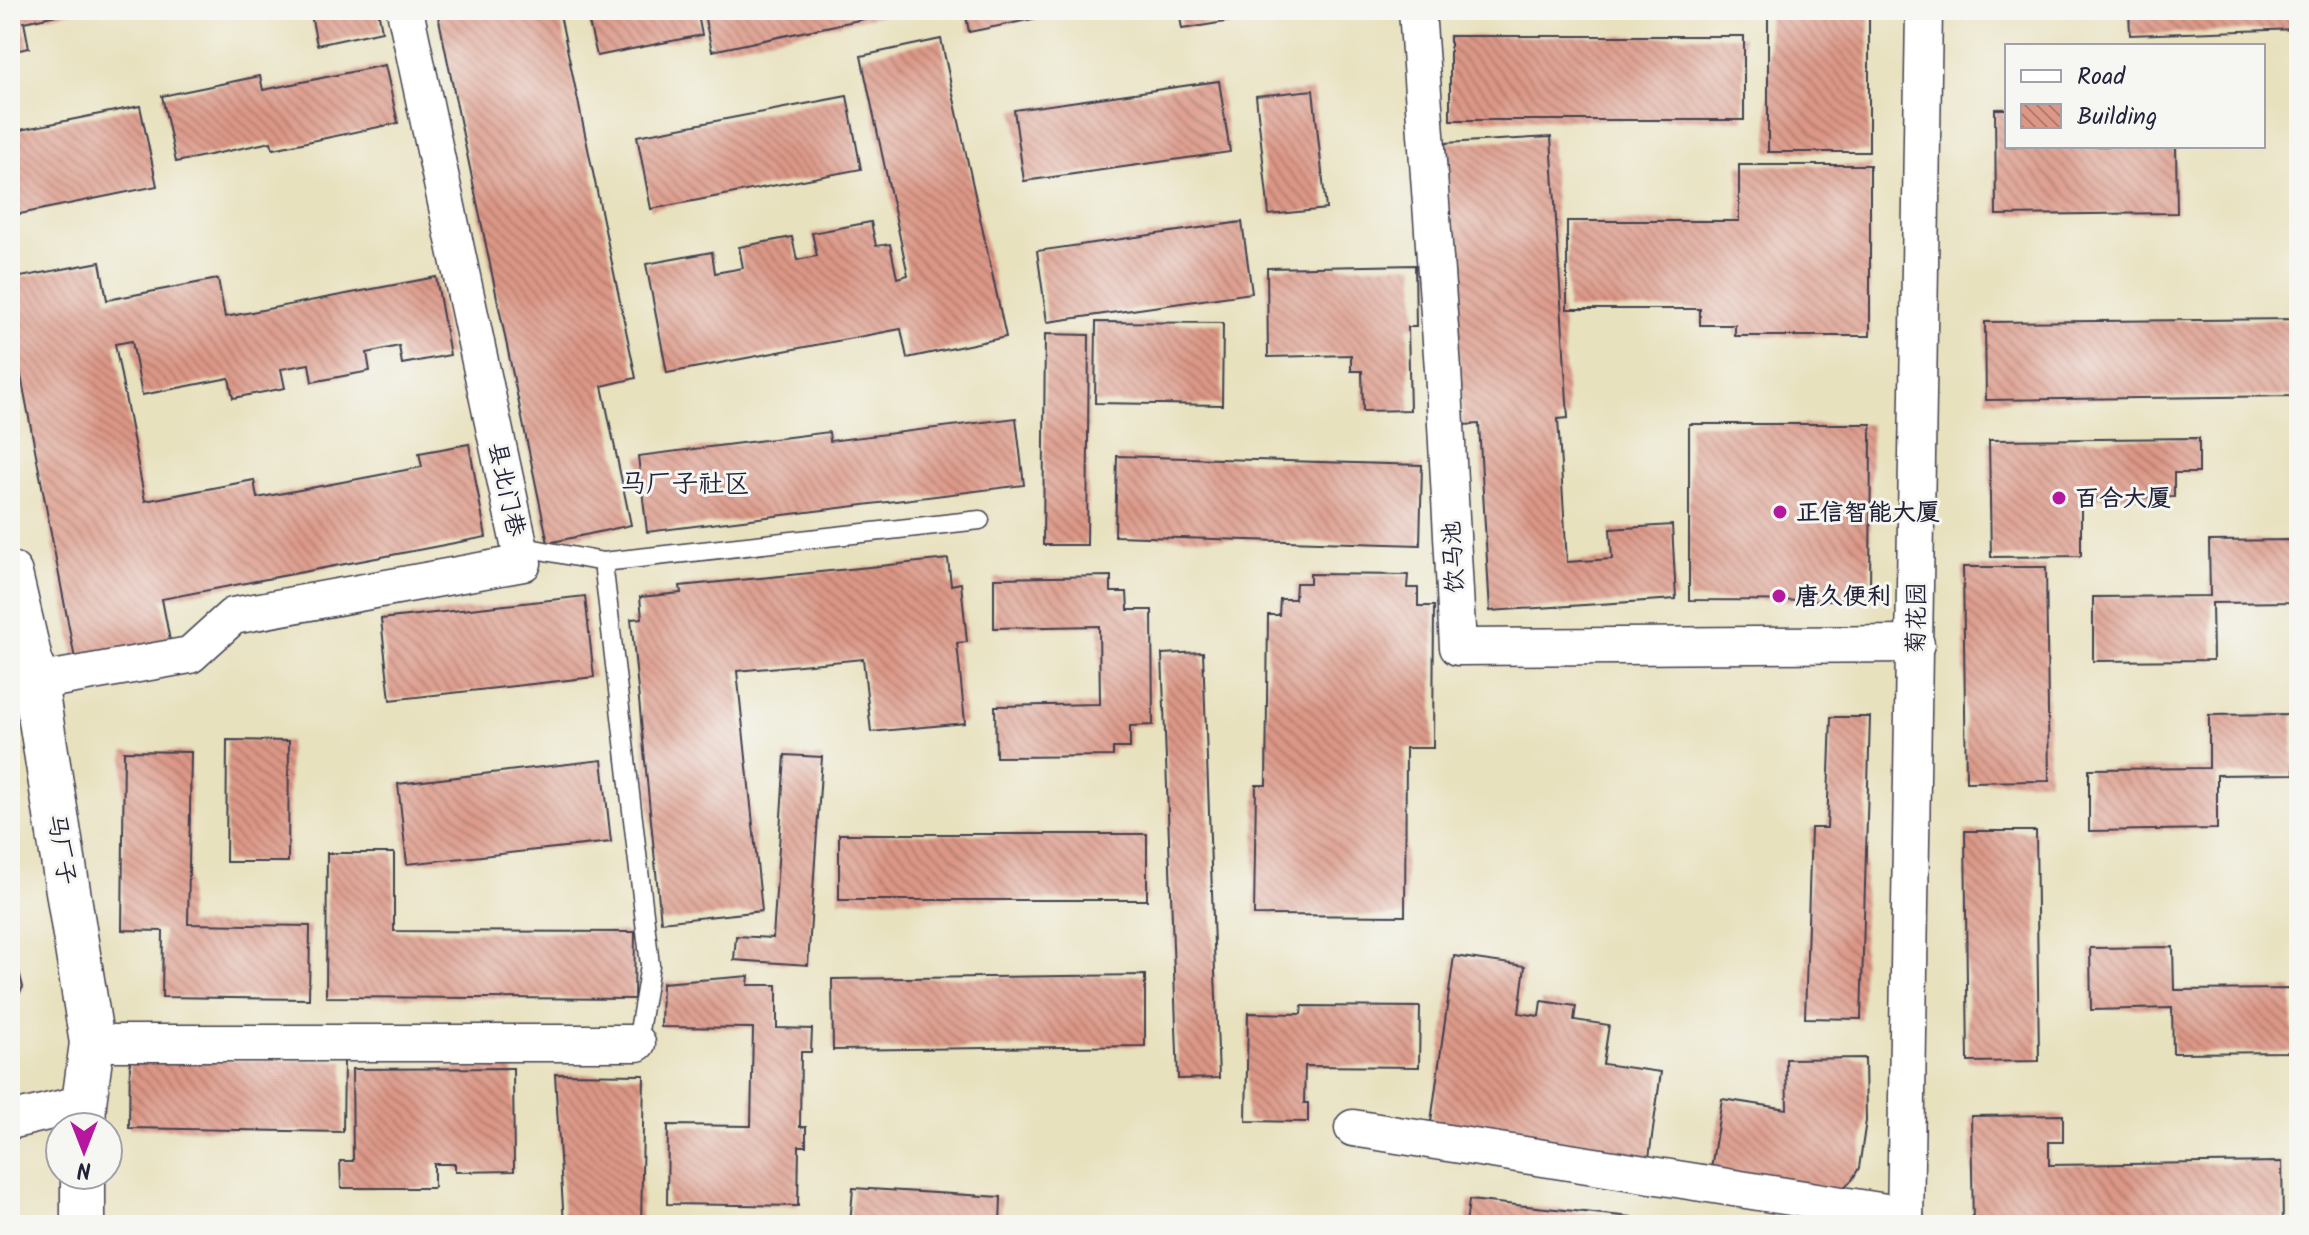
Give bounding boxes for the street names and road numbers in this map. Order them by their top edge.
street label: 县北门巷 [476,438,535,540]
street label: 饮马池 [1433,520,1476,594]
street label: 菊花园 [1897,582,1938,654]
street label: 马厂子 [36,811,85,888]

